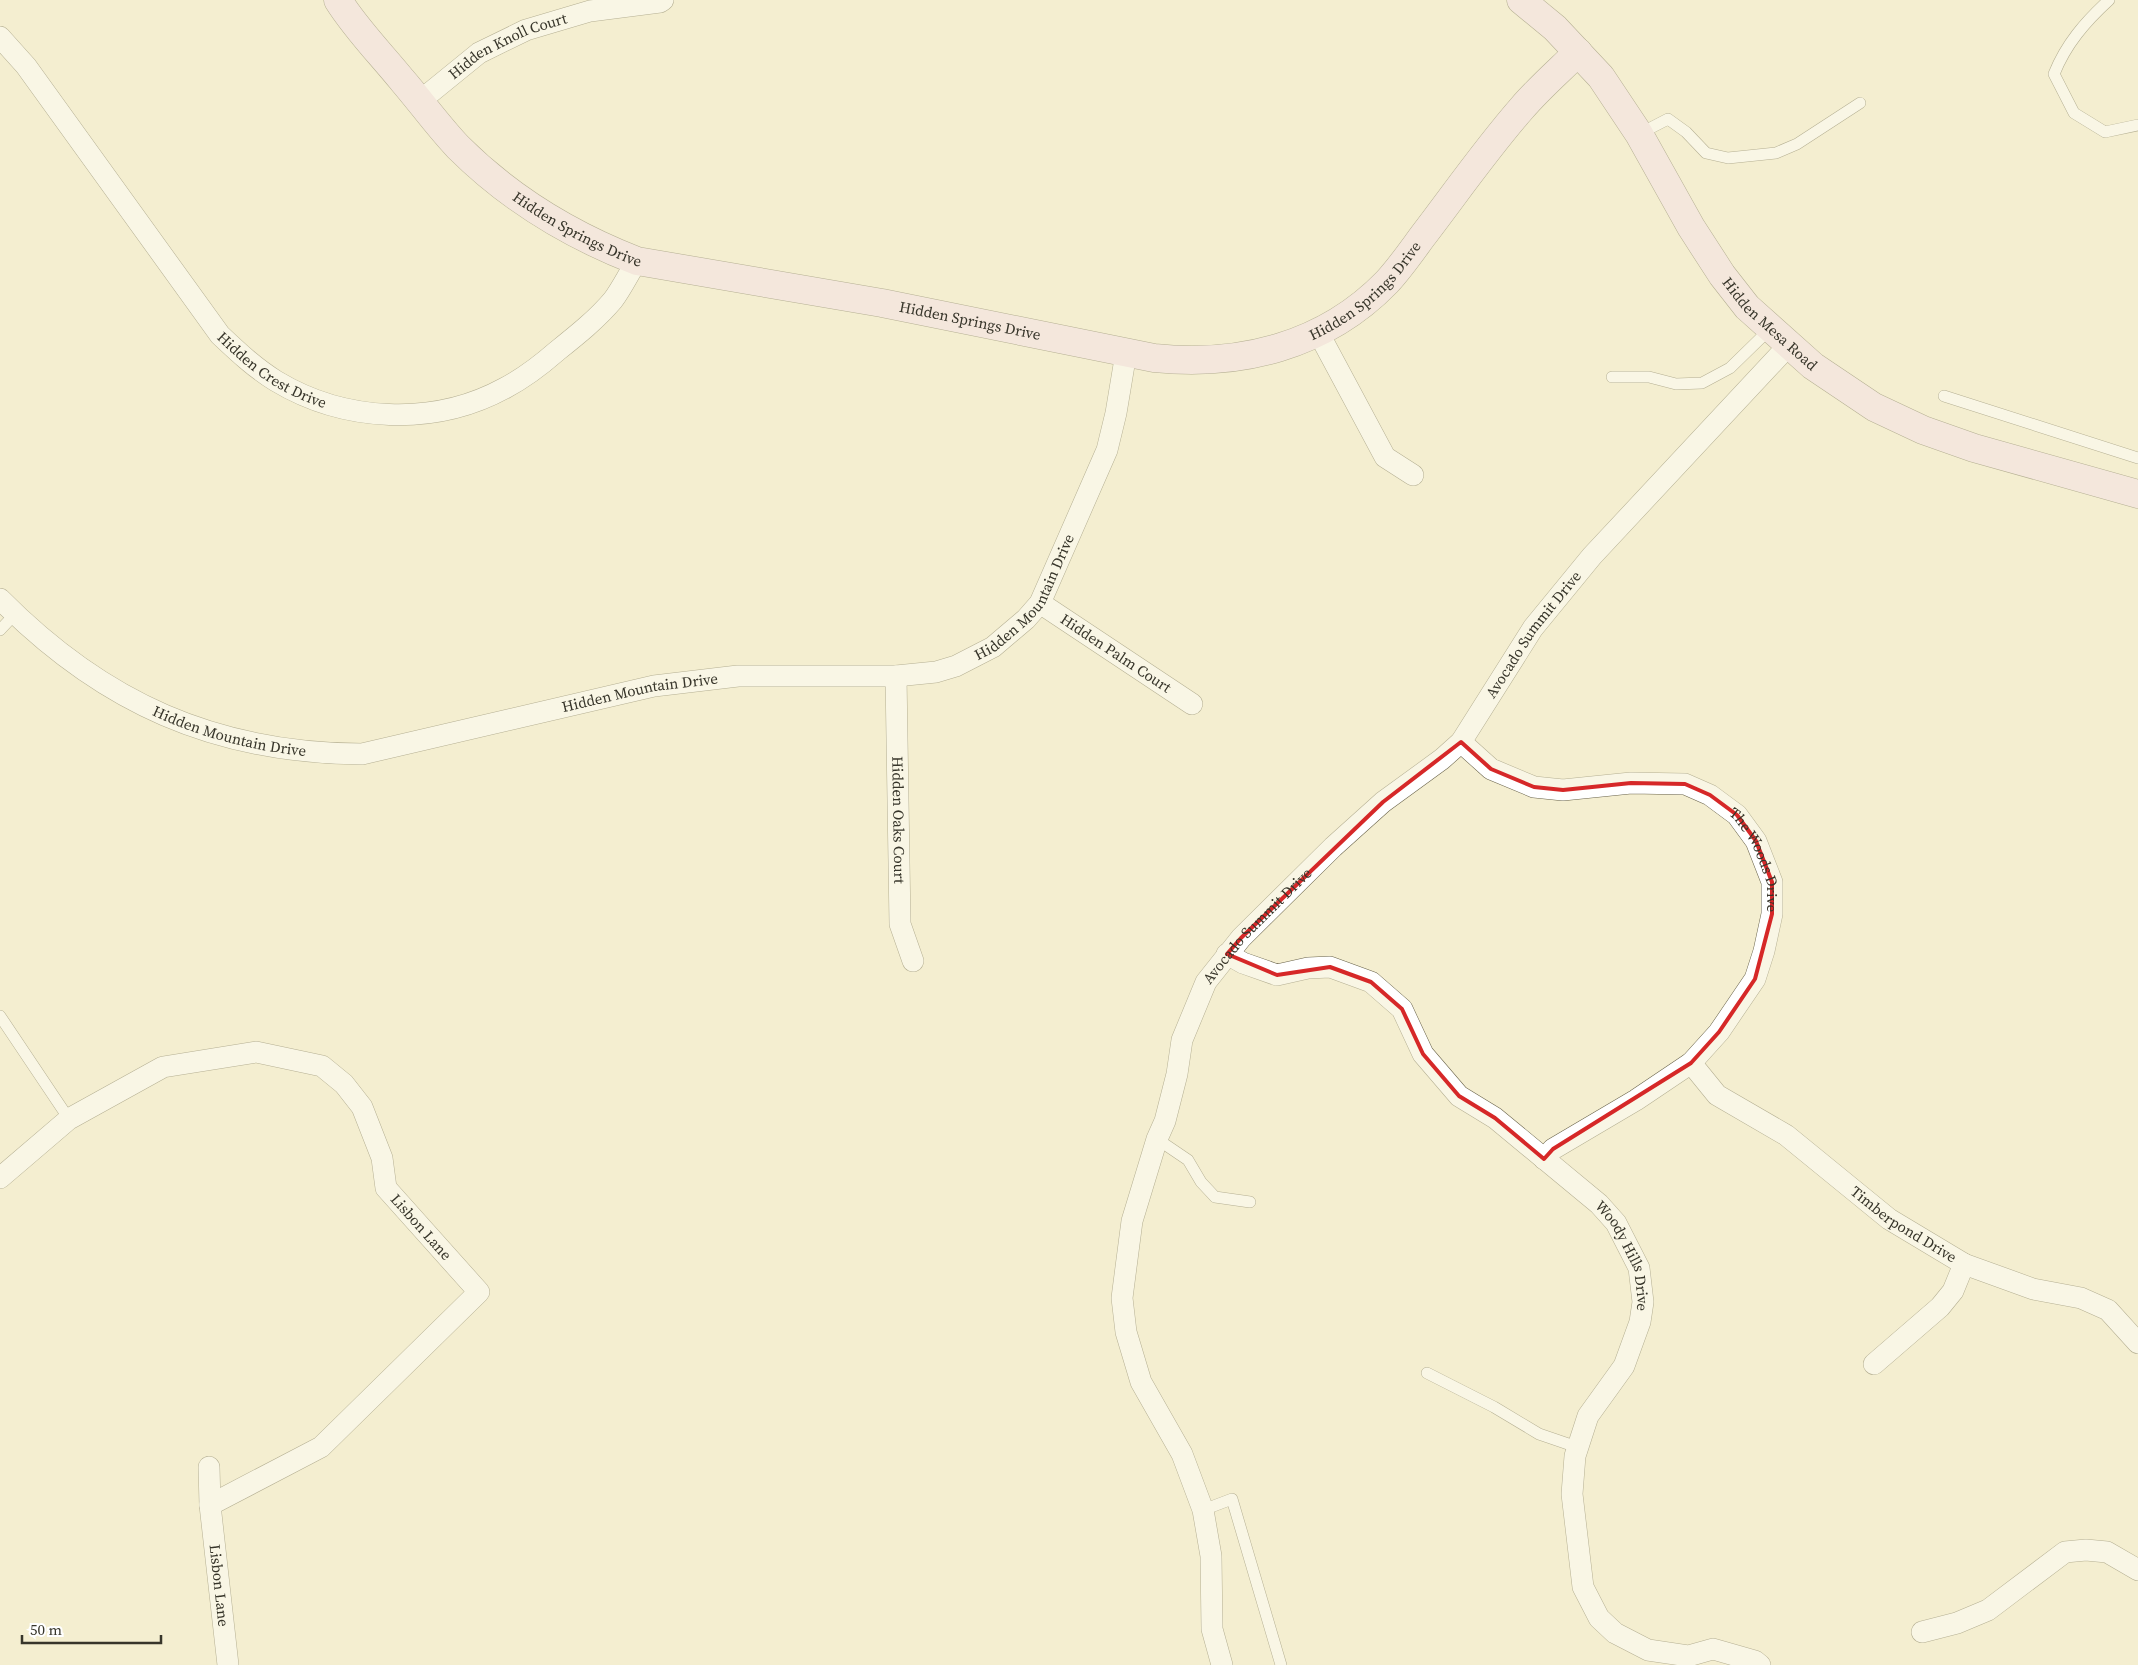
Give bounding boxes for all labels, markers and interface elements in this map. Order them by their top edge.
street label: Hidden Knoll Court [444,7,569,84]
street label: Hidden Springs Drive [509,186,643,272]
street label: Hidden Springs Drive [1305,236,1426,345]
street label: Hidden Mesa Road [1717,273,1823,375]
street label: Hidden Springs Drive [898,296,1043,345]
street label: Hidden Crest Drive [213,327,330,413]
street label: Hidden Mountain Drive [971,530,1079,665]
street label: Avocado Summit Drive [1480,566,1586,702]
street label: Hidden Palm Court [1056,608,1176,698]
street label: Hidden Mountain Drive [560,667,719,717]
street label: Hidden Mountain Drive [150,700,308,761]
street label: Hidden Oaks Court [887,756,910,884]
street label: The Woods Drive [1725,802,1784,912]
street label: Avocado Summit Drive [1197,862,1317,988]
street label: Timberpond Drive [1846,1181,1961,1267]
street label: Lisbon Lane [386,1189,457,1265]
street label: Woody Hills Drive [1591,1196,1654,1313]
street label: Lisbon Lane [205,1543,235,1628]
scale bar [22,1612,161,1644]
text: 50 m [30,1619,62,1640]

